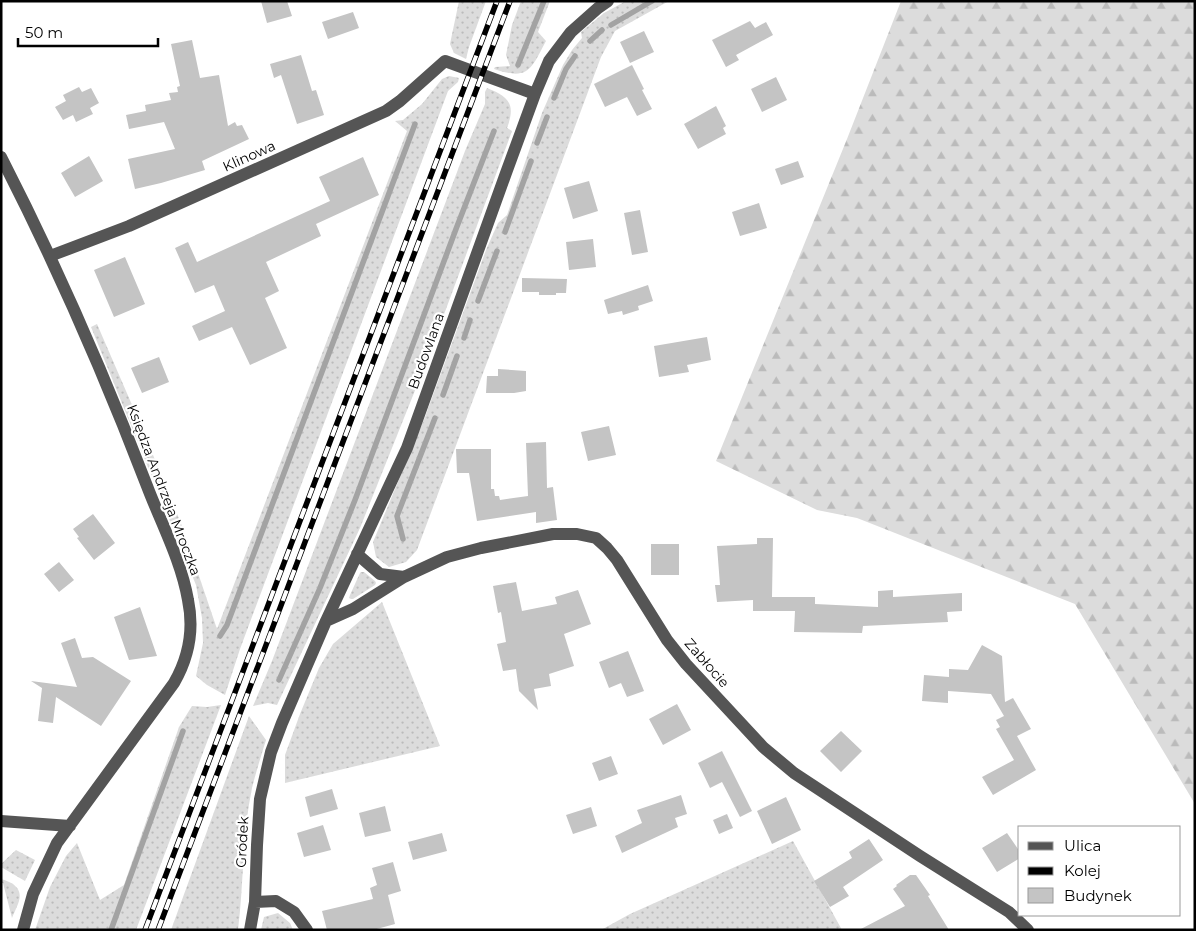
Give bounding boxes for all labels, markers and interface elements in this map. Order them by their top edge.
scale bar [18,15,158,47]
text: 50 m [25,23,63,42]
street label: Klinowa [220,136,278,176]
street label: Budowlana [404,310,448,392]
street label: Księdza Andrzeja Mroczka [123,402,205,578]
street label: Zabłocie [681,635,733,691]
street label: Gródek [232,815,252,868]
legend [1018,826,1181,916]
text: Ulica [1064,836,1101,855]
text: Kolej [1064,861,1101,880]
text: Budynek [1064,886,1132,905]

